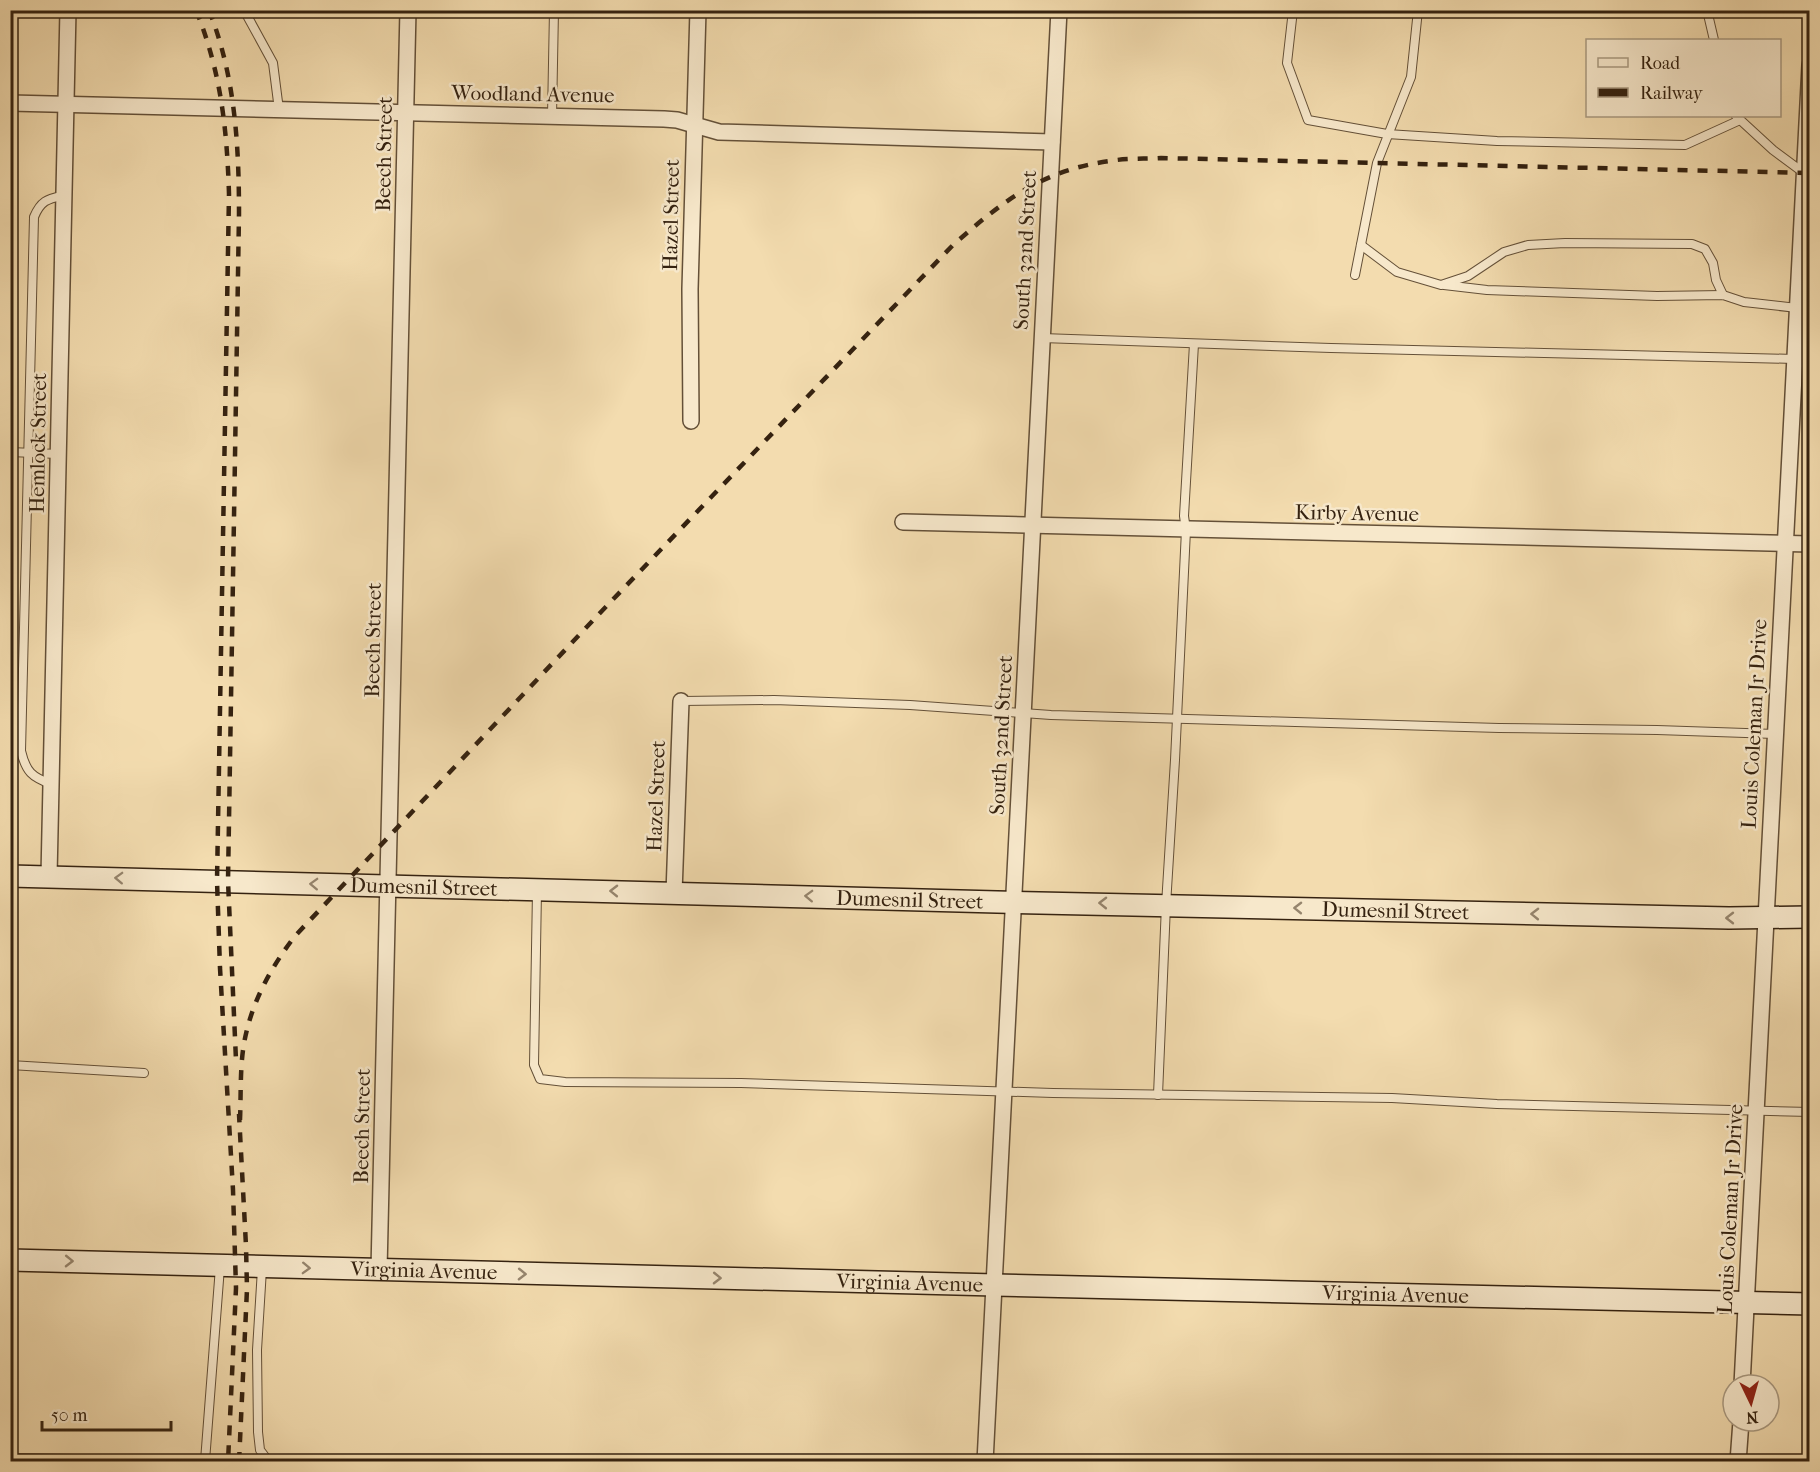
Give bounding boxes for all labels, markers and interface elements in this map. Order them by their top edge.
legend [1586,39,1781,117]
text: Road [1640,53,1680,74]
street label: Woodland Avenue [450,81,615,107]
text: Railway [1640,83,1704,104]
street label: Beech Street [371,96,397,212]
street label: Hazel Street [658,158,684,271]
street label: South 32nd Street [1009,169,1041,330]
street label: Hemlock Street [25,372,51,513]
street label: Kirby Avenue [1295,500,1419,526]
street label: Beech Street [360,582,386,698]
street label: Louis Coleman Jr Drive [1737,618,1771,830]
street label: South 32nd Street [985,654,1017,815]
street label: Hazel Street [642,739,670,852]
one-way arrow [115,872,124,885]
street label: Dumesnil Street [350,873,498,901]
one-way arrow [310,878,319,891]
one-way arrow [609,885,618,897]
street label: Dumesnil Street [836,886,984,914]
one-way arrow [804,890,813,903]
one-way arrow [1099,897,1108,909]
street label: Dumesnil Street [1321,897,1470,924]
one-way arrow [1294,902,1303,914]
one-way arrow [1531,907,1540,920]
one-way arrow [1726,912,1735,924]
street label: Beech Street [349,1068,375,1184]
street label: Louis Coleman Jr Drive [1713,1103,1747,1315]
one-way arrow [64,1255,73,1268]
street label: Virginia Avenue [349,1257,498,1284]
one-way arrow [301,1261,310,1274]
one-way arrow [517,1267,526,1280]
street label: Virginia Avenue [835,1269,983,1297]
one-way arrow [712,1272,721,1285]
street label: Virginia Avenue [1321,1281,1469,1308]
north arrow [1721,1373,1781,1433]
scale bar [42,1394,171,1432]
text: 50 m [51,1405,88,1426]
text: N [1745,1407,1759,1428]

